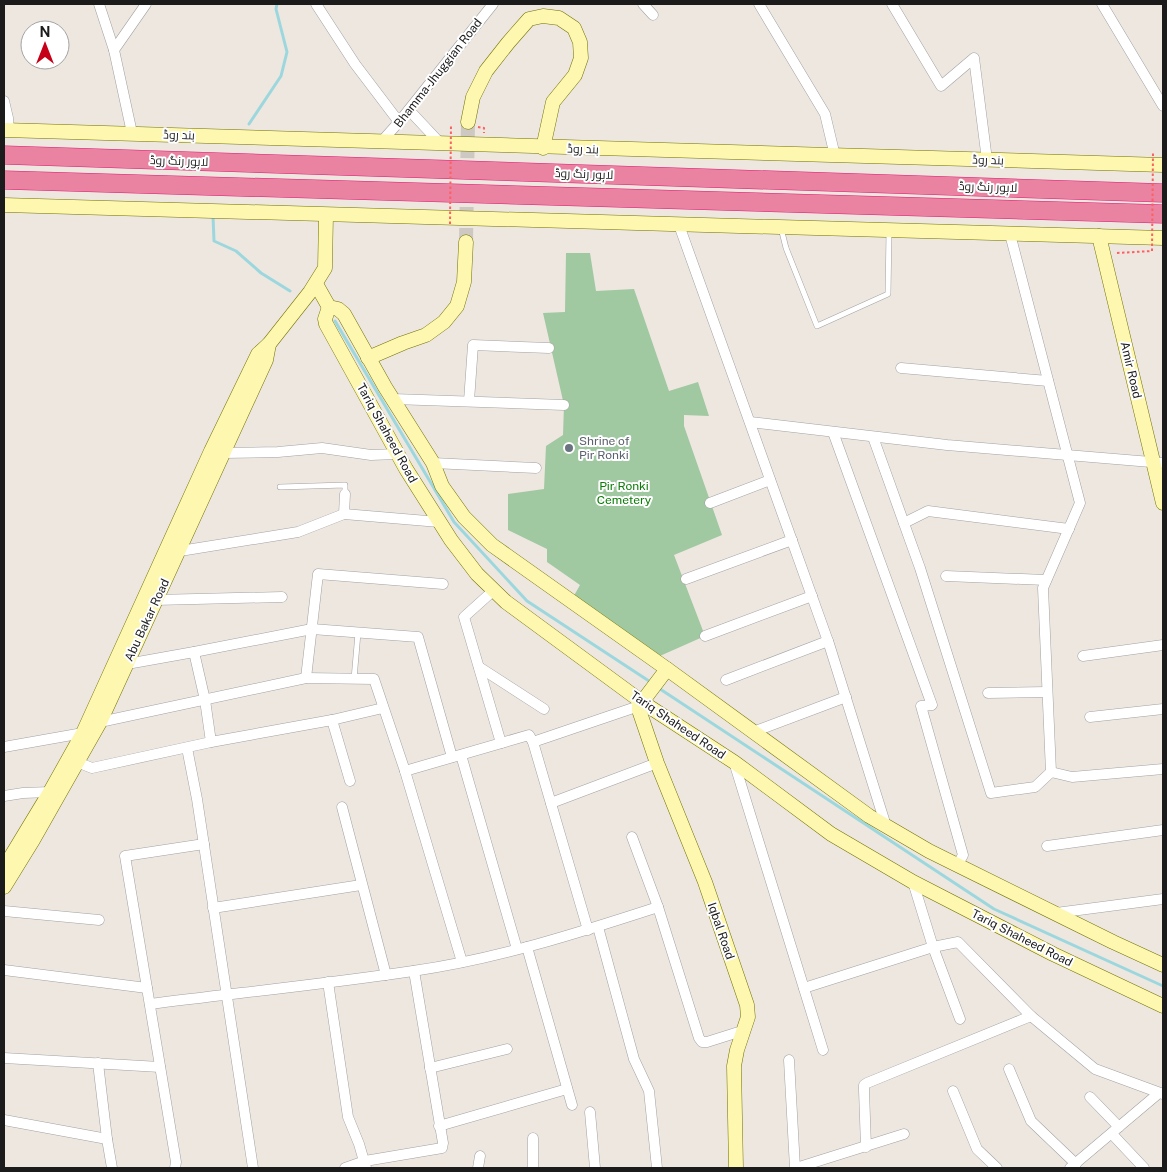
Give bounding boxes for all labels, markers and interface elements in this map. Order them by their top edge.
street label: Bhamma-Jhuggian Road [391,16,485,130]
north arrow [20,20,70,70]
text: N [40,24,50,40]
street label: بند روڈ [163,127,195,143]
street label: بند روڈ [567,141,599,157]
street label: بند روڈ [972,152,1004,168]
street label: لاہور رنگ روڈ [149,153,208,170]
street label: لاہور رنگ روڈ [554,166,613,183]
street label: لاہور رنگ روڈ [958,179,1017,196]
street label: Amir Road [1118,340,1144,400]
street label: Tariq Shaheed Road [354,381,420,485]
place label: Shrine of Pir Ronki [579,434,630,462]
marker: Shrine of Pir Ronki [563,442,575,454]
park label: Pir Ronki Cemetery [597,479,652,507]
street label: Abu Bakar Road [122,576,172,664]
street label: Tariq Shaheed Road [628,688,728,762]
street label: Iqbal Road [705,901,737,961]
street label: Tariq Shaheed Road [969,906,1075,970]

